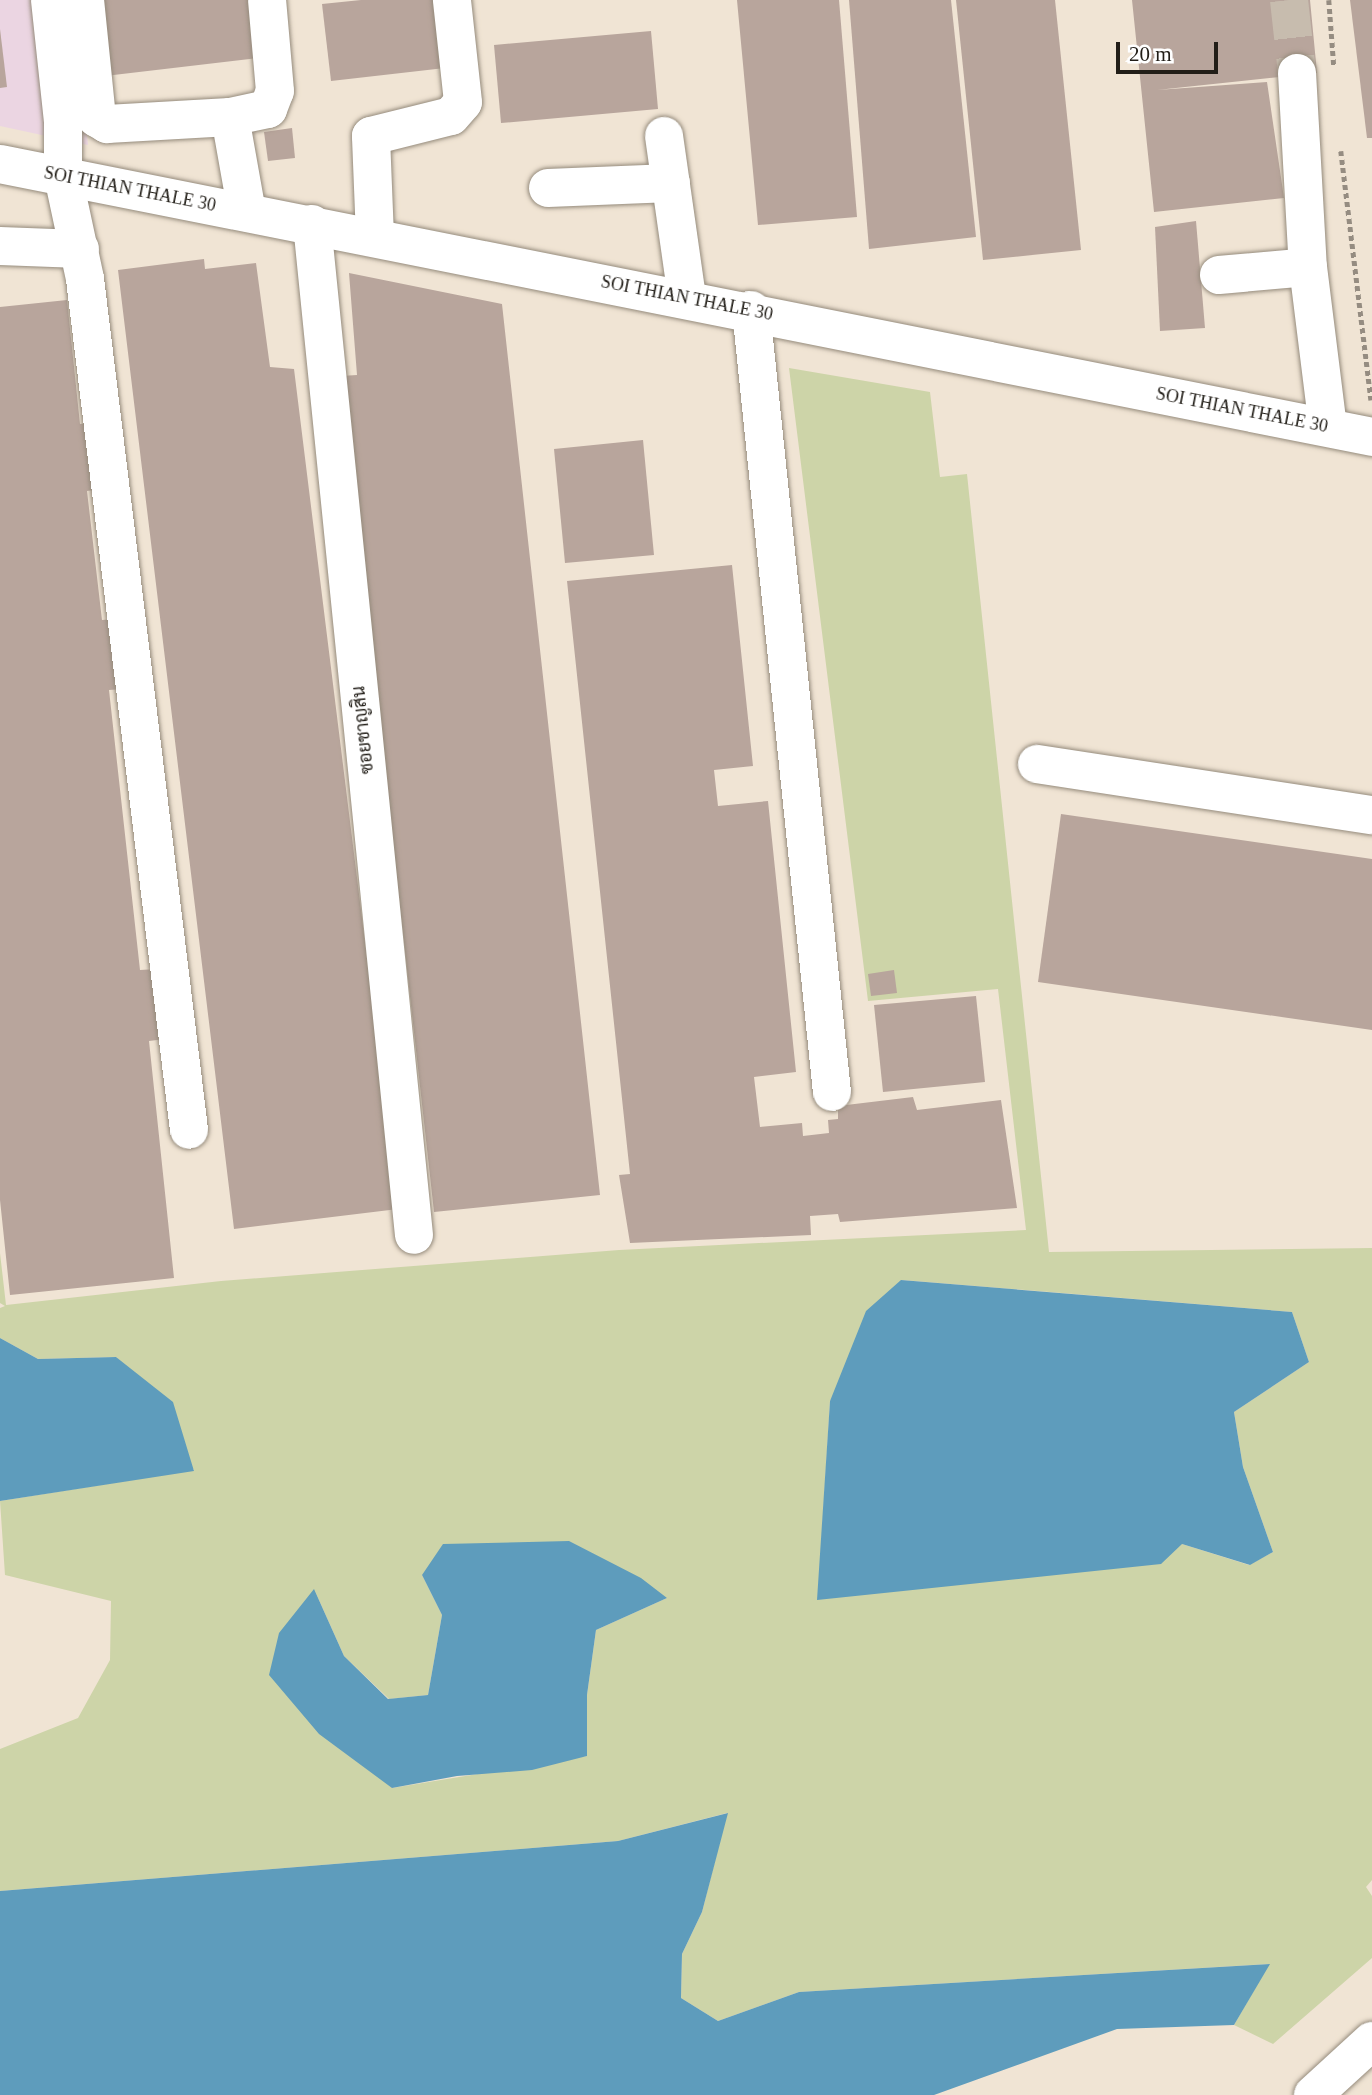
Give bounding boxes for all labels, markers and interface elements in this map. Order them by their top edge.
scale bar [1120,28,1222,72]
text: 20 m [1129,42,1172,66]
street label: SOI THIAN THALE 30 [42,162,218,216]
street label: SOI THIAN THALE 30 [599,271,775,325]
street label: SOI THIAN THALE 30 [1154,383,1330,437]
street label: ซอยชาญสิน [348,685,378,775]

